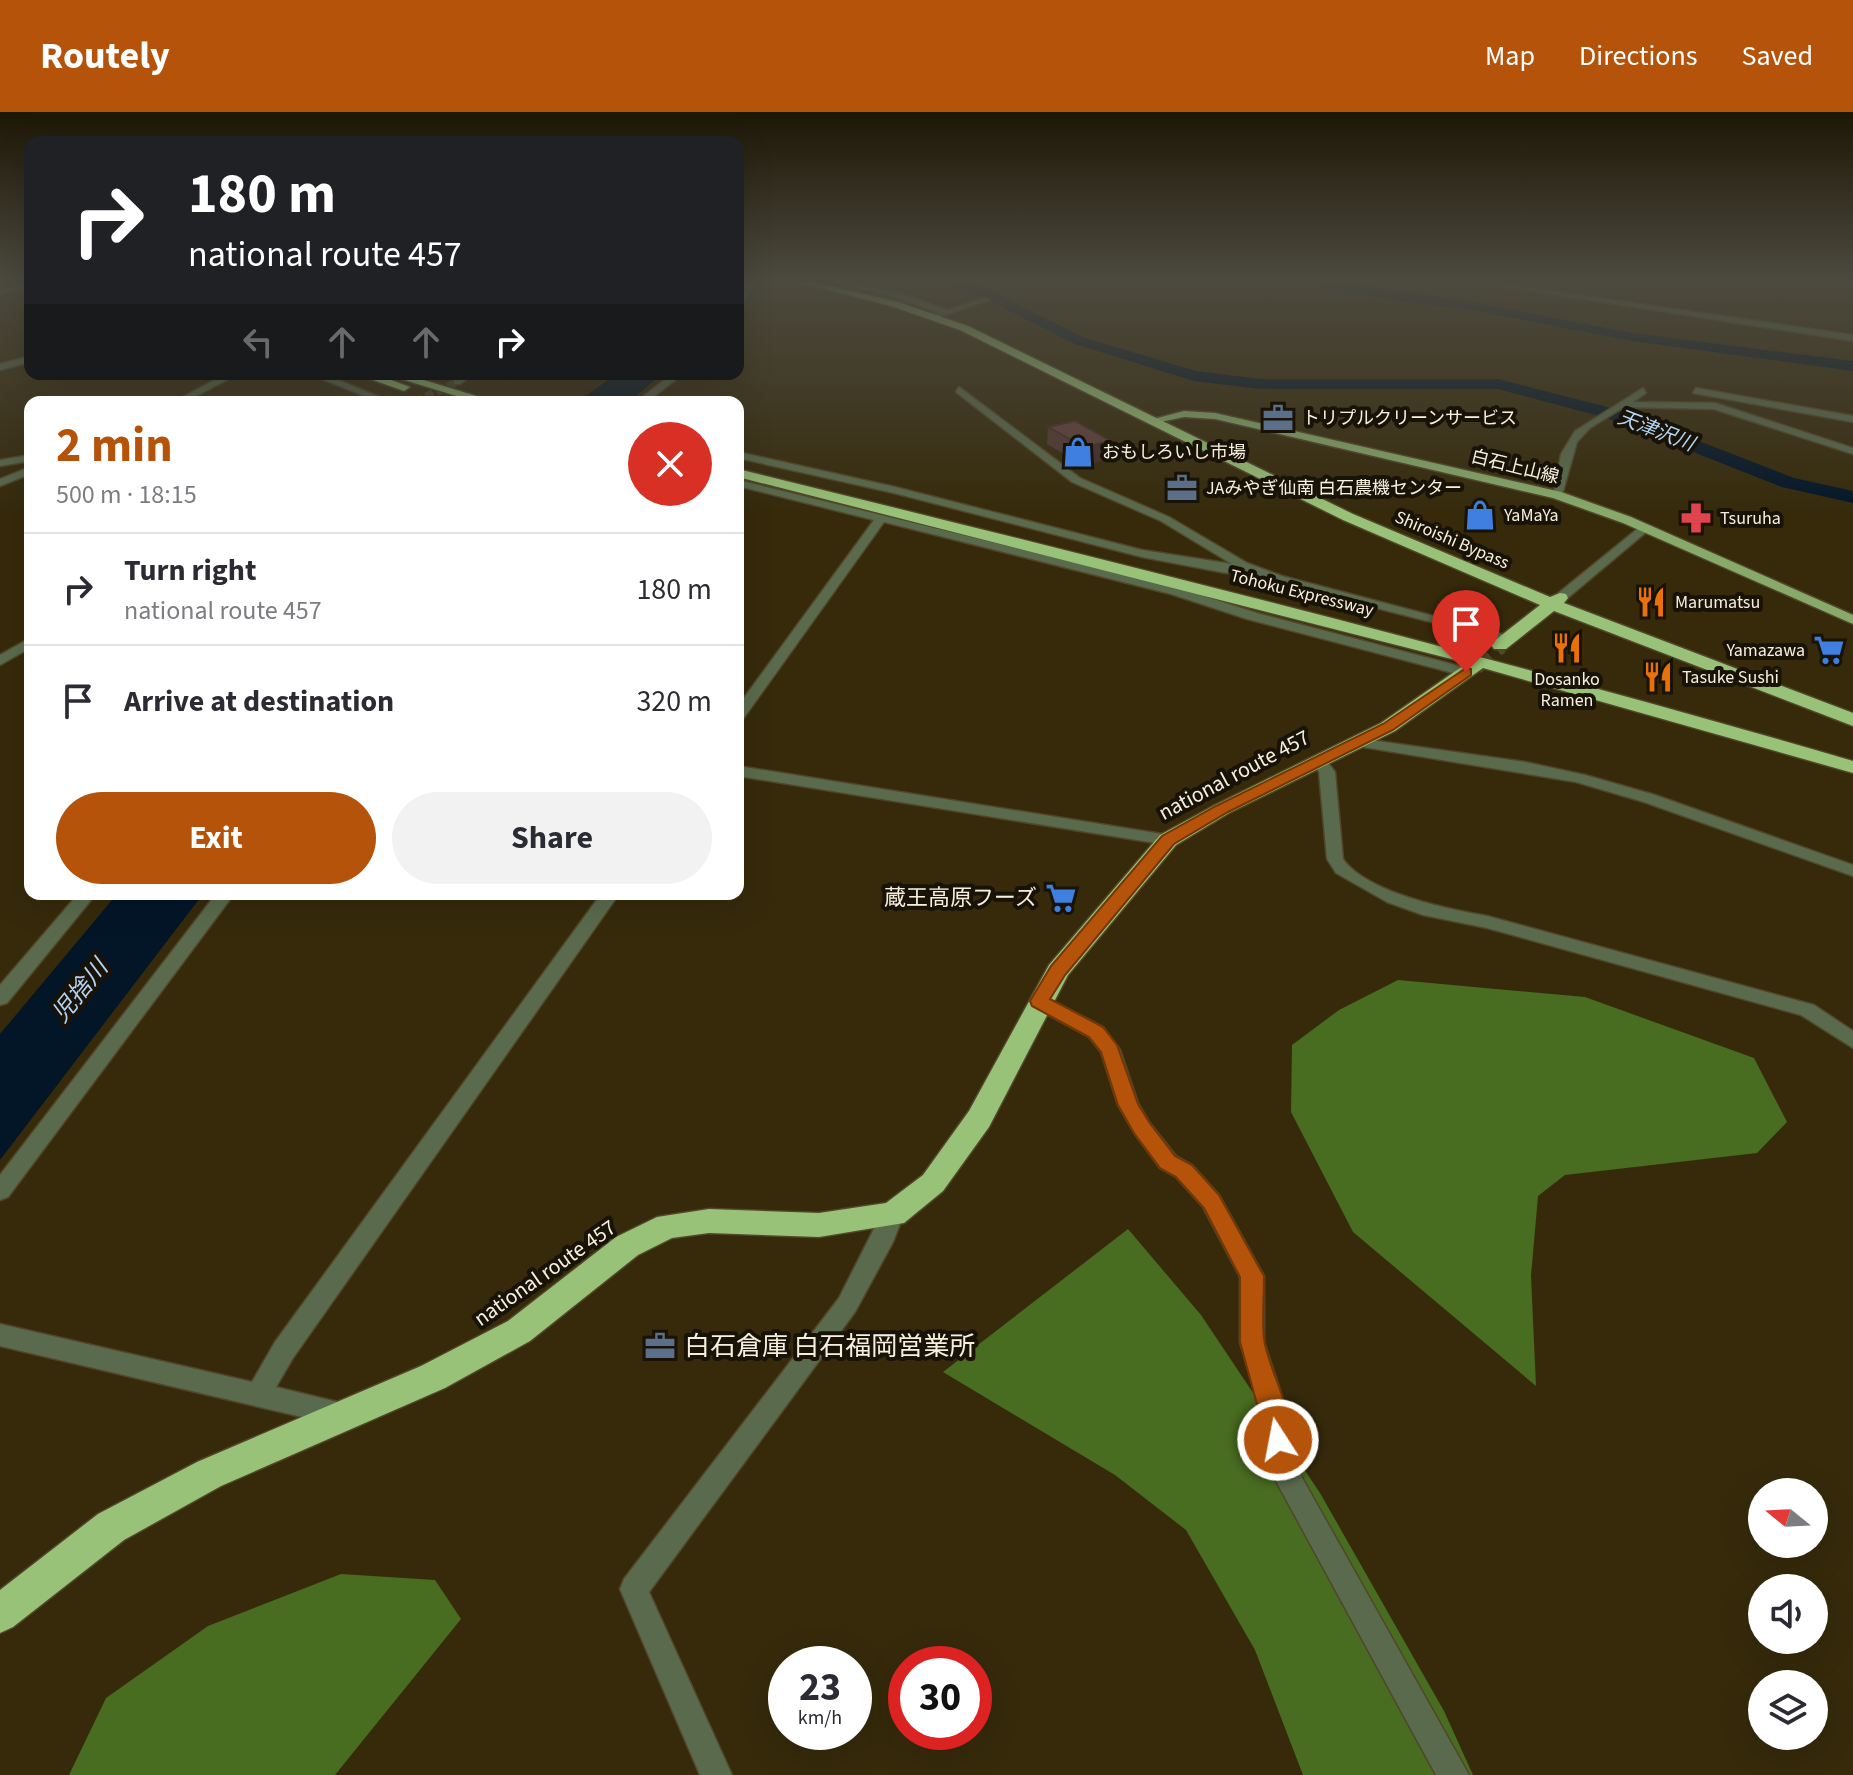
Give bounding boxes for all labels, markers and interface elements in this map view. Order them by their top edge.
text: Routely [40,29,170,83]
text: Map [1485,36,1535,76]
text: Directions [1579,36,1698,76]
text: Saved [1742,36,1813,76]
text: 180 m [188,155,336,234]
icon: right [56,168,160,272]
text: national route 457 [188,229,462,280]
icon: left [236,320,280,364]
icon: ahead [320,320,364,364]
icon: ahead [404,320,448,364]
icon: right [488,320,532,364]
office icon: トリプルクリーンサービス [1261,401,1295,435]
water label: 天津沢川 [1614,404,1700,459]
place label: トリプルクリーンサービス [1302,406,1517,431]
text: 2 min [56,412,173,480]
button: close [628,422,712,506]
shop icon: おもしろいし市場 [1061,435,1095,469]
place label: おもしろいし市場 [1102,440,1246,465]
street label: 白石上山線 [1468,444,1562,490]
office icon: JAみやぎ仙南 白石農機センター [1165,471,1199,505]
text: 500 m · 18:15 [56,476,197,513]
place label: JAみやぎ仙南 白石農機センター [1206,476,1462,501]
shop icon: YaMaYa [1463,498,1497,532]
pharmacy icon: Tsuruha [1679,501,1713,535]
place label: YaMaYa [1503,503,1559,528]
street label: Shiroishi Bypass [1391,505,1513,575]
place label: Tsuruha [1720,506,1781,531]
text: Turn right [124,549,256,592]
street label: Tohoku Expressway [1228,563,1377,623]
icon: right [56,567,100,611]
text: 180 m [636,568,712,611]
restaurant icon: Marumatsu [1634,585,1668,619]
pin [1432,590,1500,672]
place label: Marumatsu [1675,590,1760,615]
text: national route 457 [124,592,322,629]
icon: arrive [1444,602,1488,646]
restaurant icon: Dosanko Ramen [1550,631,1584,665]
supermarket icon: Yamazawa [1812,633,1846,667]
place label: Yamazawa [1725,638,1805,663]
restaurant icon: Tasuke Sushi [1641,660,1675,694]
place label: Tasuke Sushi [1682,665,1779,690]
place label: Dosanko Ramen [1534,667,1600,713]
icon: arrive [56,679,100,723]
text: Arrive at destination [124,680,394,723]
text: 320 m [636,680,712,723]
street label: national route 457 [1153,722,1315,828]
button: Exit [56,792,376,884]
button: Share [392,792,712,884]
supermarket icon: 蔵王高原フーズ [1044,881,1078,915]
place label: 蔵王高原フーズ [884,882,1037,914]
water label: 児捨川 [44,950,118,1030]
street label: national route 457 [467,1212,623,1334]
place label: 白石倉庫 白石福岡営業所 [684,1328,975,1365]
office icon: 白石倉庫 白石福岡営業所 [643,1329,677,1363]
position arrow [1236,1398,1320,1482]
north arrow [1748,1478,1828,1558]
map controls [1748,1478,1828,1750]
button: sound [1748,1574,1828,1654]
speed limit sign: 30 [888,1646,992,1750]
text: 23 [799,1659,841,1716]
button: layers [1748,1670,1828,1750]
text: km/h [798,1704,842,1732]

